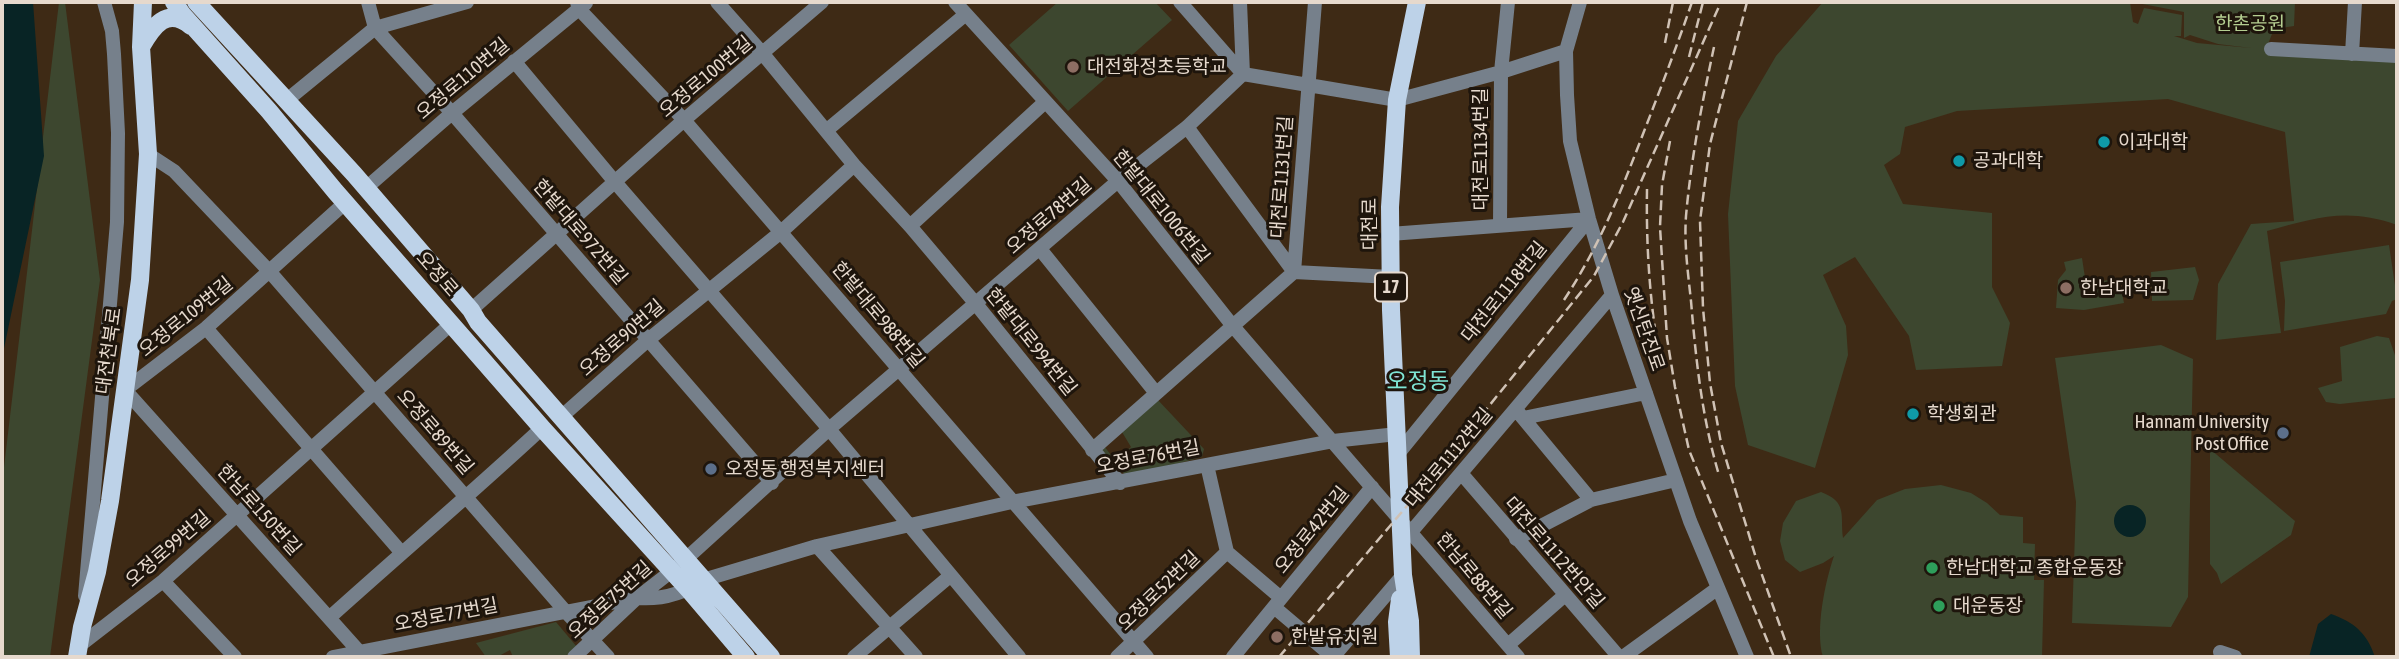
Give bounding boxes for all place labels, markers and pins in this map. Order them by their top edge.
place label: 대전화정초등학교 [1087,56,1227,78]
marker: 대전화정초등학교 [1065,59,1081,75]
place label: 이과대학 [2118,131,2188,153]
marker: 이과대학 [2096,134,2112,150]
place label: 공과대학 [1973,150,2043,172]
marker: 공과대학 [1951,153,1967,169]
place label: 한남대학교 [2080,277,2167,299]
marker: 한남대학교 [2058,280,2074,296]
place label: 학생회관 [1927,403,1997,425]
marker: 학생회관 [1905,406,1921,422]
place label: Hannam University Post Office [2135,411,2269,455]
marker: Hannam University Post Office [2275,425,2291,441]
place label: 오정동 행정복지센터 [725,458,885,480]
marker: 오정동 행정복지센터 [703,461,719,477]
place label: 한남대학교 종합운동장 [1946,557,2123,579]
marker: 한남대학교 종합운동장 [1924,560,1940,576]
place label: 대운동장 [1953,595,2023,617]
marker: 대운동장 [1931,598,1947,614]
place label: 한밭유치원 [1291,626,1378,648]
marker: 한밭유치원 [1269,629,1285,645]

